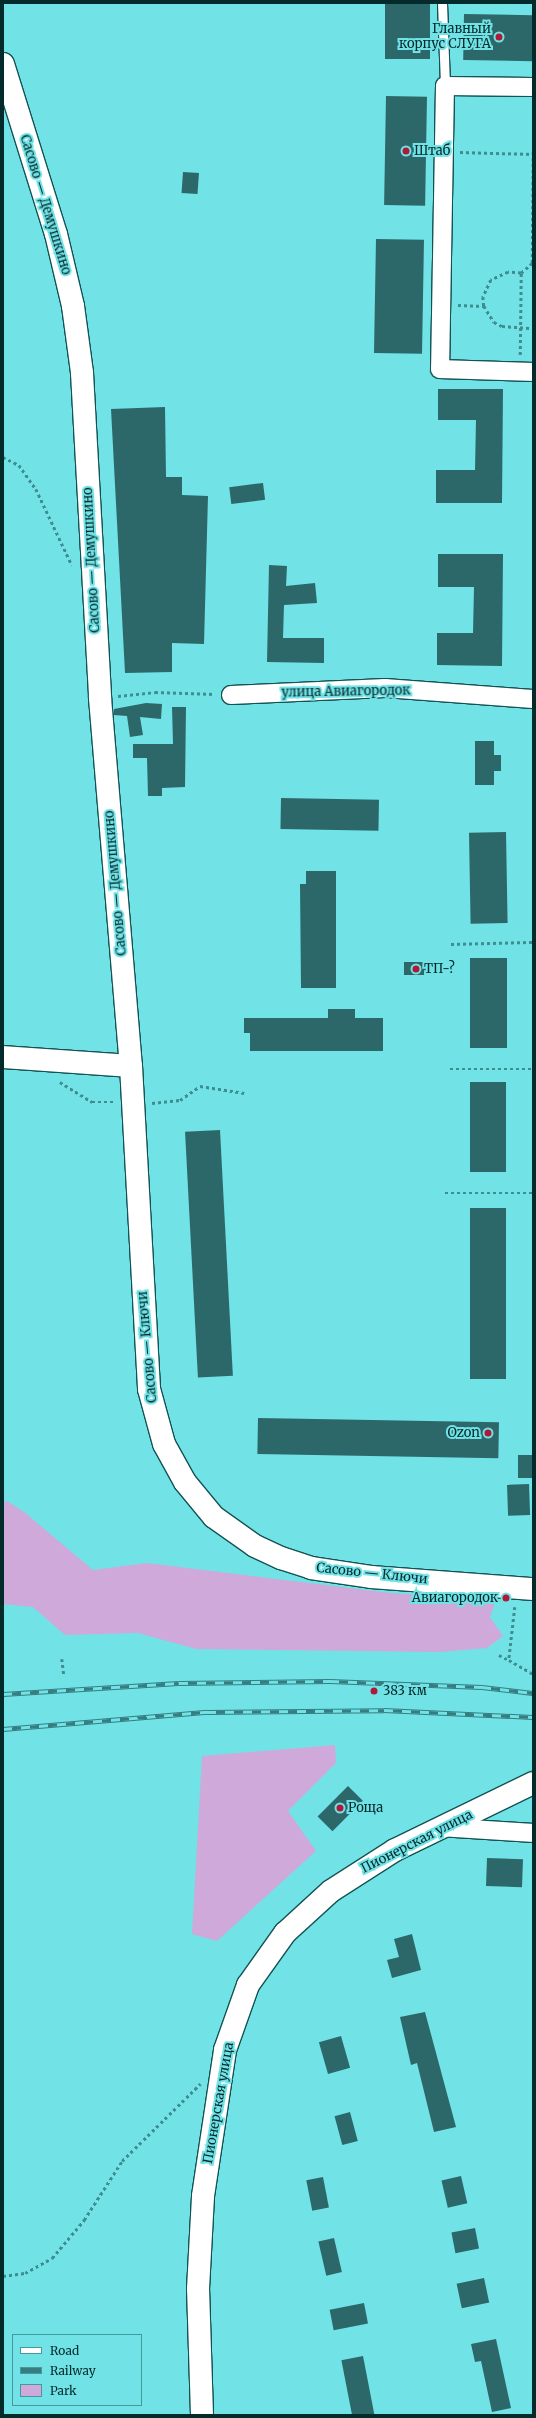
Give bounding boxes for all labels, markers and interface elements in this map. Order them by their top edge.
place label: Главный корпус СЛУГА [399,22,491,53]
marker: Главный корпус СЛУГА [494,32,504,42]
street label: Сасово — Демушкино [16,133,74,277]
place label: Штаб [414,143,450,159]
marker: Штаб [401,146,411,156]
street label: Сасово — Демушкино [80,487,104,633]
street label: улица Авиагородок [281,683,411,701]
street label: Сасово — Демушкино [102,810,130,956]
place label: ТП-? [424,961,455,977]
marker: ТП-? [411,964,421,974]
street label: Сасово — Ключи [135,1291,161,1403]
place label: Ozon [447,1425,480,1441]
marker: Ozon [483,1428,493,1438]
street label: Сасово — Ключи [316,1560,428,1588]
place label: Авиагородок [412,1590,498,1606]
marker: Авиагородок [501,1593,511,1603]
place label: 383 км [383,1683,427,1699]
marker: 383 км [368,1685,380,1697]
place label: Роща [348,1800,383,1816]
marker: Роща [335,1803,345,1813]
street label: Пионерская улица [359,1807,475,1877]
street label: Пионерская улица [201,2041,237,2165]
legend [12,2334,142,2406]
text: Road [50,2343,79,2358]
text: Railway [50,2363,96,2378]
text: Park [50,2383,77,2398]

